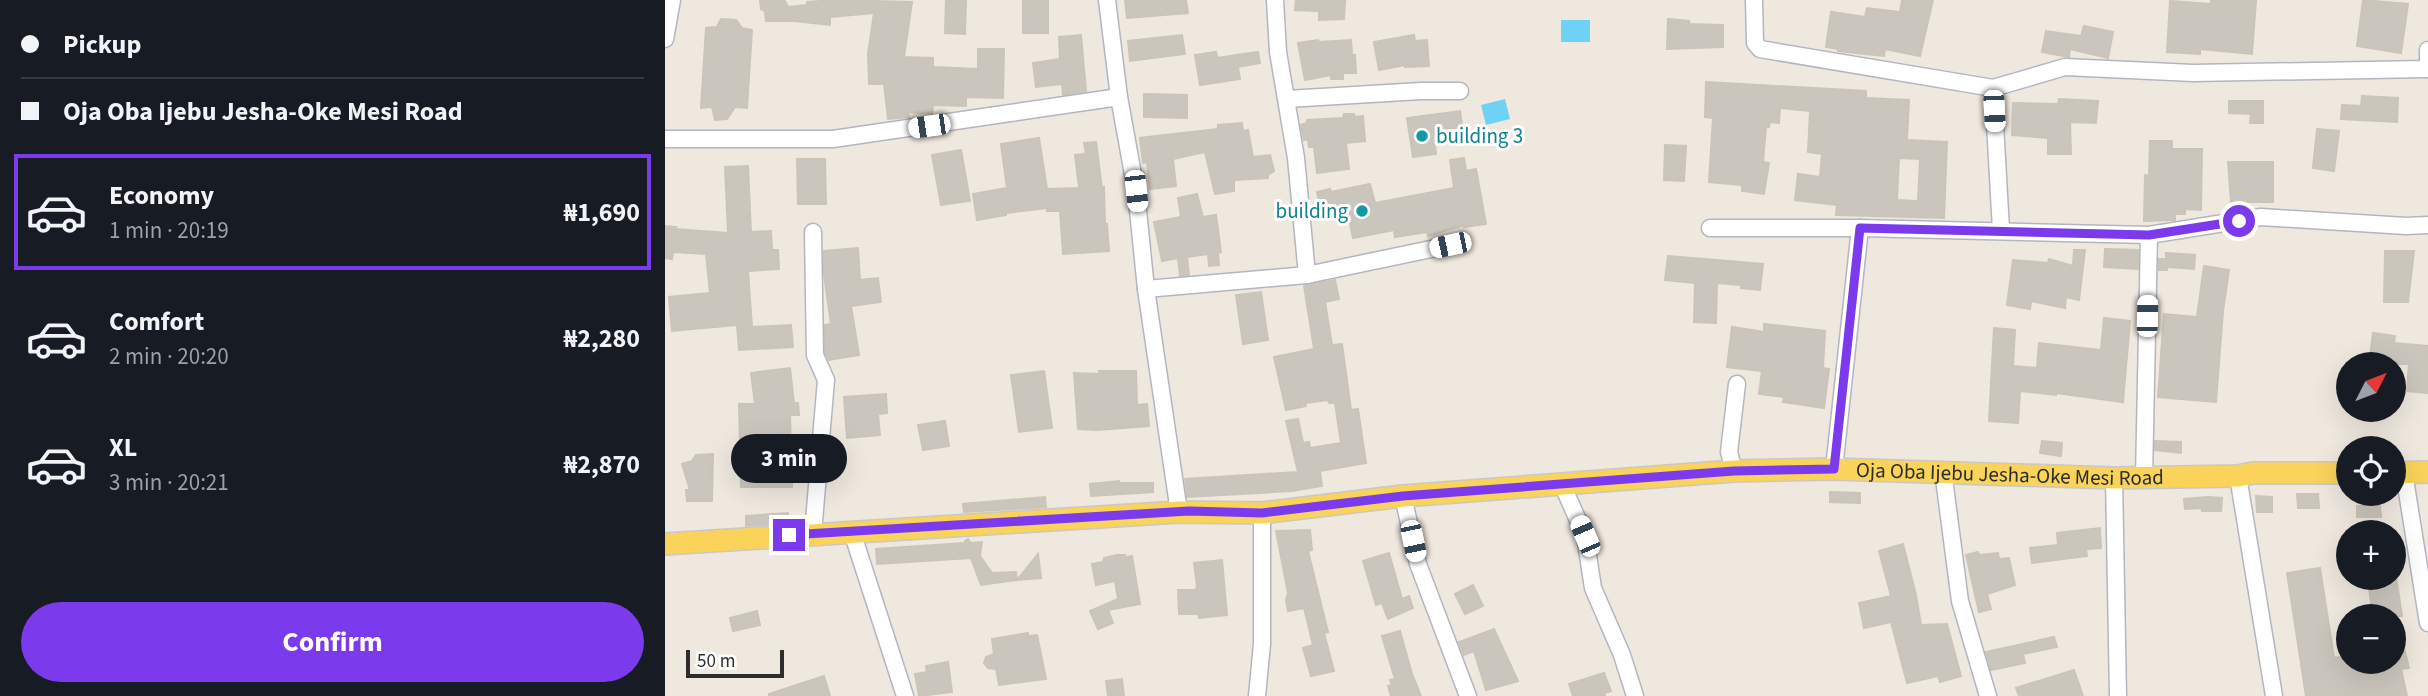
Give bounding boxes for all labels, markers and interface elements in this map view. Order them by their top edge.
text: Pickup [63,26,141,63]
car [1983,89,2006,133]
text: Oja Oba Ijebu Jesha-Oke Mesi Road [63,93,463,130]
car [907,113,952,139]
place label: building 3 [1436,121,1523,151]
marker: building 3 [1414,128,1430,144]
car [1124,169,1149,213]
text: Economy [109,177,214,214]
icon: car [25,181,88,244]
text: ₦1,690 [564,194,640,231]
place label: building [1276,196,1348,226]
marker: building [1354,203,1370,219]
route start [2223,205,2255,237]
text: 1 min · 20:19 [109,214,229,247]
car [1428,230,1473,260]
car [2137,295,2158,337]
text: Comfort [109,303,204,340]
icon: car [25,307,88,370]
text: ₦2,280 [564,320,640,357]
text: 2 min · 20:20 [109,340,229,373]
north arrow [2336,352,2406,422]
map controls [2336,352,2406,674]
text: XL [109,429,137,466]
icon: car [25,433,88,496]
callout: 3 min [731,434,847,482]
button: locate [2336,436,2406,506]
text: 3 min [761,442,817,475]
text: ₦2,870 [564,446,640,483]
street label: Oja Oba Ijebu Jesha-Oke Mesi Road [1856,455,2164,493]
text: 3 min · 20:21 [109,466,229,499]
car [1568,513,1603,559]
car [1399,518,1428,564]
route end [773,519,805,551]
button: + [2336,520,2406,590]
button: Confirm [21,602,644,682]
button: − [2336,604,2406,674]
scale bar [686,647,784,679]
text: 50 m [697,648,735,675]

